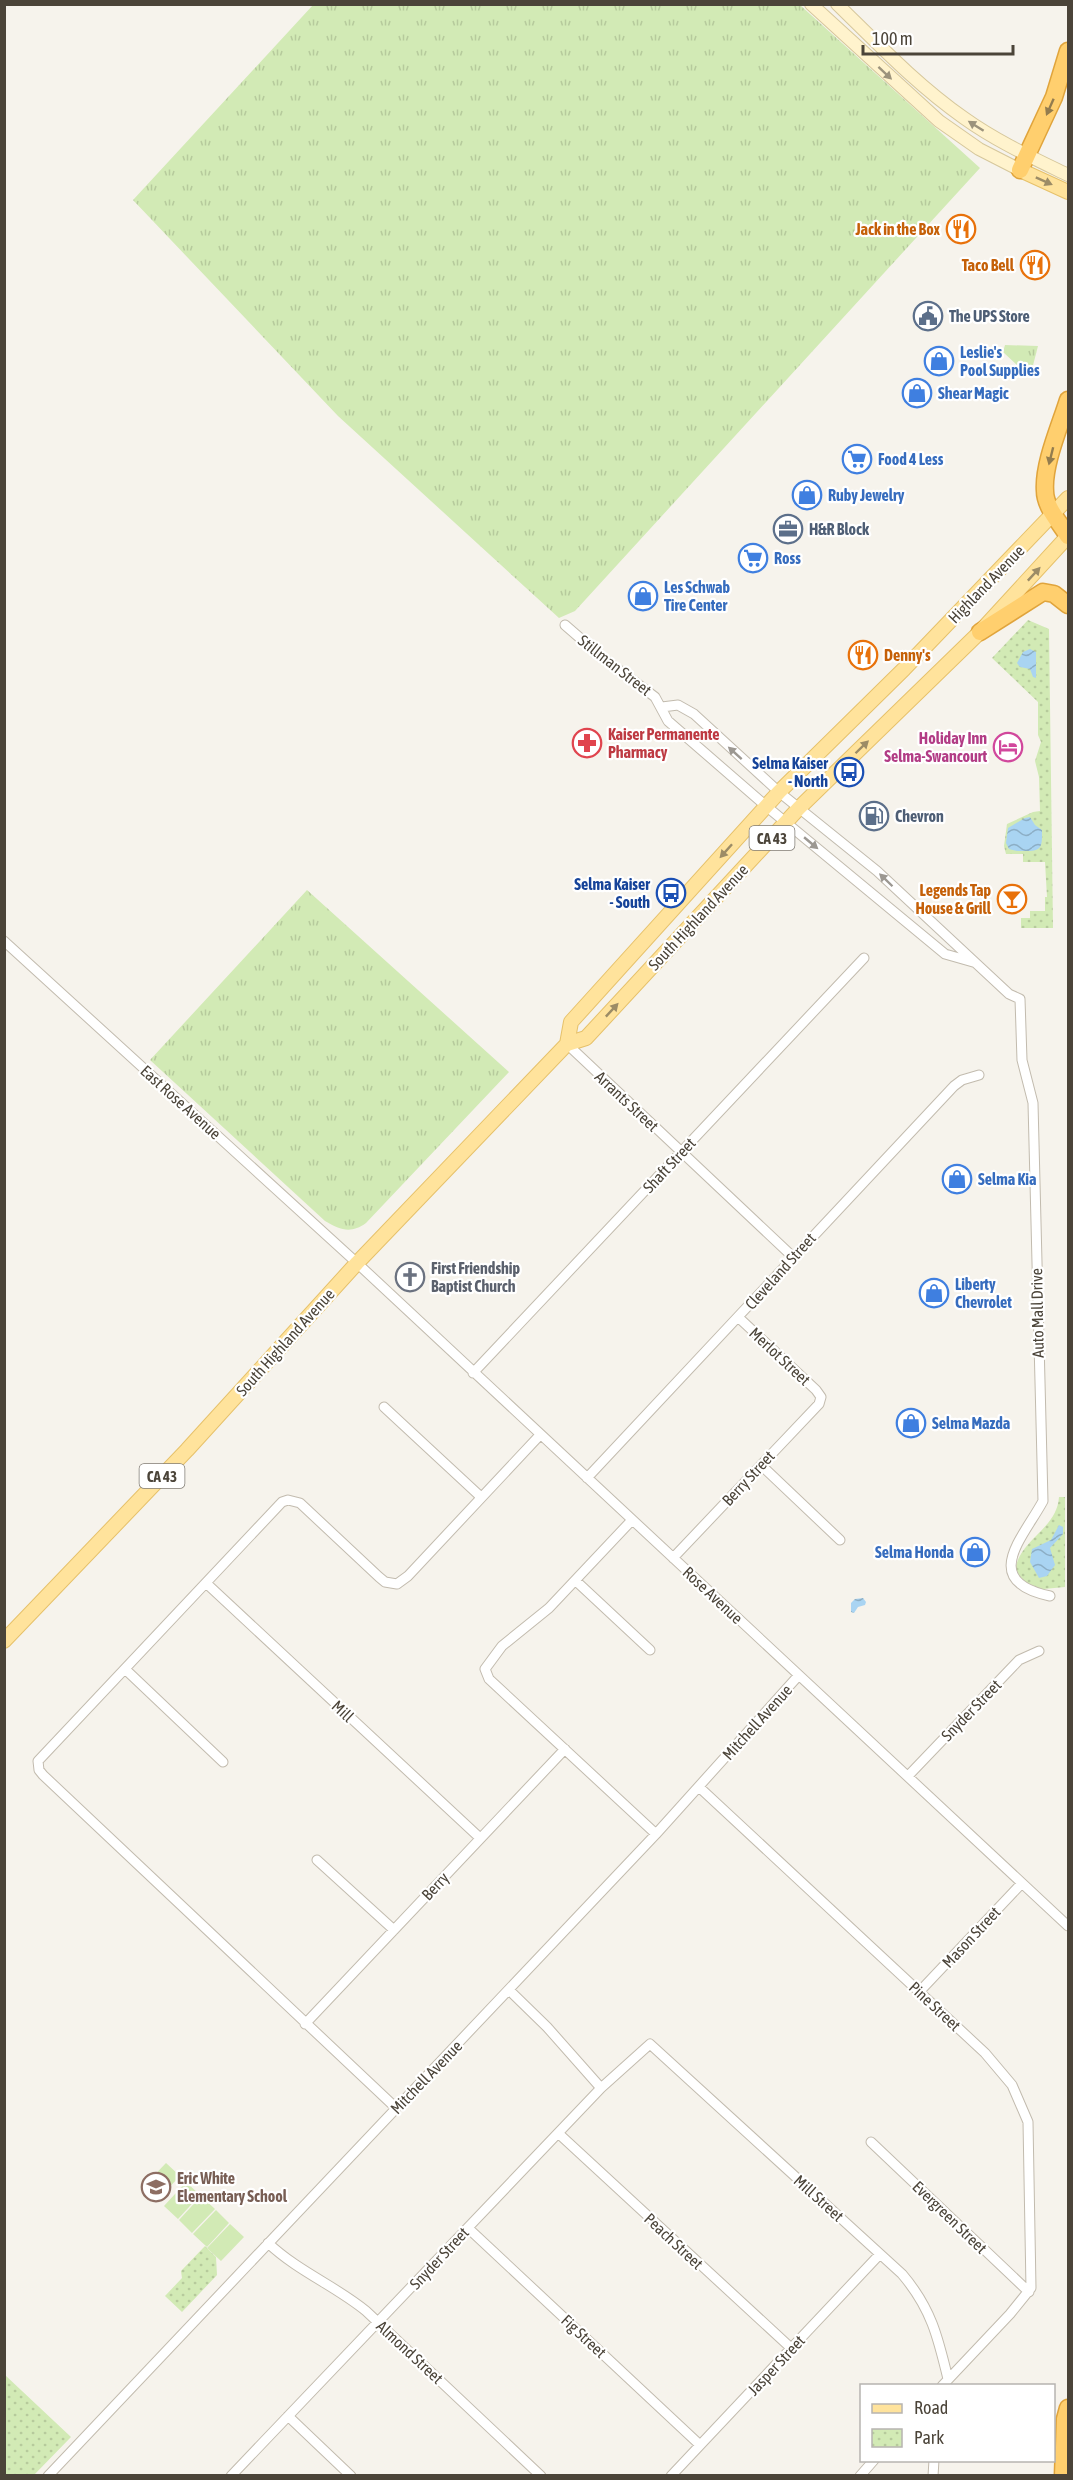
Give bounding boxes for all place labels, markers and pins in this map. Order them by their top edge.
restaurant icon: Jack in the Box [945,213,977,245]
place label: Jack in the Box [854,220,941,238]
restaurant icon: Taco Bell [1019,249,1051,281]
place label: Taco Bell [962,256,1015,274]
public building icon: The UPS Store [912,300,944,332]
place label: The UPS Store [949,307,1030,325]
place label: Leslie's Pool Supplies [960,343,1040,379]
shop icon: Leslie's Pool Supplies [923,345,955,377]
shop icon: Shear Magic [901,377,933,409]
place label: Shear Magic [938,384,1009,402]
supermarket icon: Food 4 Less [841,443,873,475]
place label: Food 4 Less [878,450,944,468]
shop icon: Ruby Jewelry [791,479,823,511]
place label: Ruby Jewelry [828,486,905,504]
office icon: H&R Block [772,513,804,545]
place label: H&R Block [809,520,870,538]
supermarket icon: Ross [737,542,769,574]
place label: Ross [774,549,801,567]
place label: Les Schwab Tire Center [664,578,731,614]
shop icon: Les Schwab Tire Center [627,580,659,612]
restaurant icon: Denny's [847,639,879,671]
place label: Denny's [884,646,931,664]
place label: Kaiser Permanente Pharmacy [608,725,720,761]
pharmacy icon: Kaiser Permanente Pharmacy [571,727,603,759]
place label: Holiday Inn Selma-Swancourt [884,729,987,765]
hotel icon: Holiday Inn Selma-Swancourt [992,731,1024,763]
place label: Selma Kaiser - North [752,754,828,790]
bus stop icon: Selma Kaiser - North [833,756,865,788]
fuel station icon: Chevron [858,800,890,832]
place label: Chevron [895,807,944,825]
place label: Selma Kaiser - South [574,875,650,911]
bus stop icon: Selma Kaiser - South [655,877,687,909]
place label: Legends Tap House & Grill [915,881,992,917]
bar icon: Legends Tap House & Grill [996,883,1028,915]
shop icon: Selma Kia [941,1163,973,1195]
place label: Selma Kia [978,1170,1036,1188]
place label: First Friendship Baptist Church [431,1259,521,1295]
church icon: First Friendship Baptist Church [394,1261,426,1293]
place label: Liberty Chevrolet [955,1275,1012,1311]
shop icon: Liberty Chevrolet [918,1277,950,1309]
shop icon: Selma Mazda [895,1407,927,1439]
place label: Selma Mazda [932,1414,1010,1432]
shop icon: Selma Honda [959,1536,991,1568]
place label: Selma Honda [875,1543,954,1561]
place label: Eric White Elementary School [177,2169,288,2205]
school or university icon: Eric White Elementary School [140,2171,172,2203]

